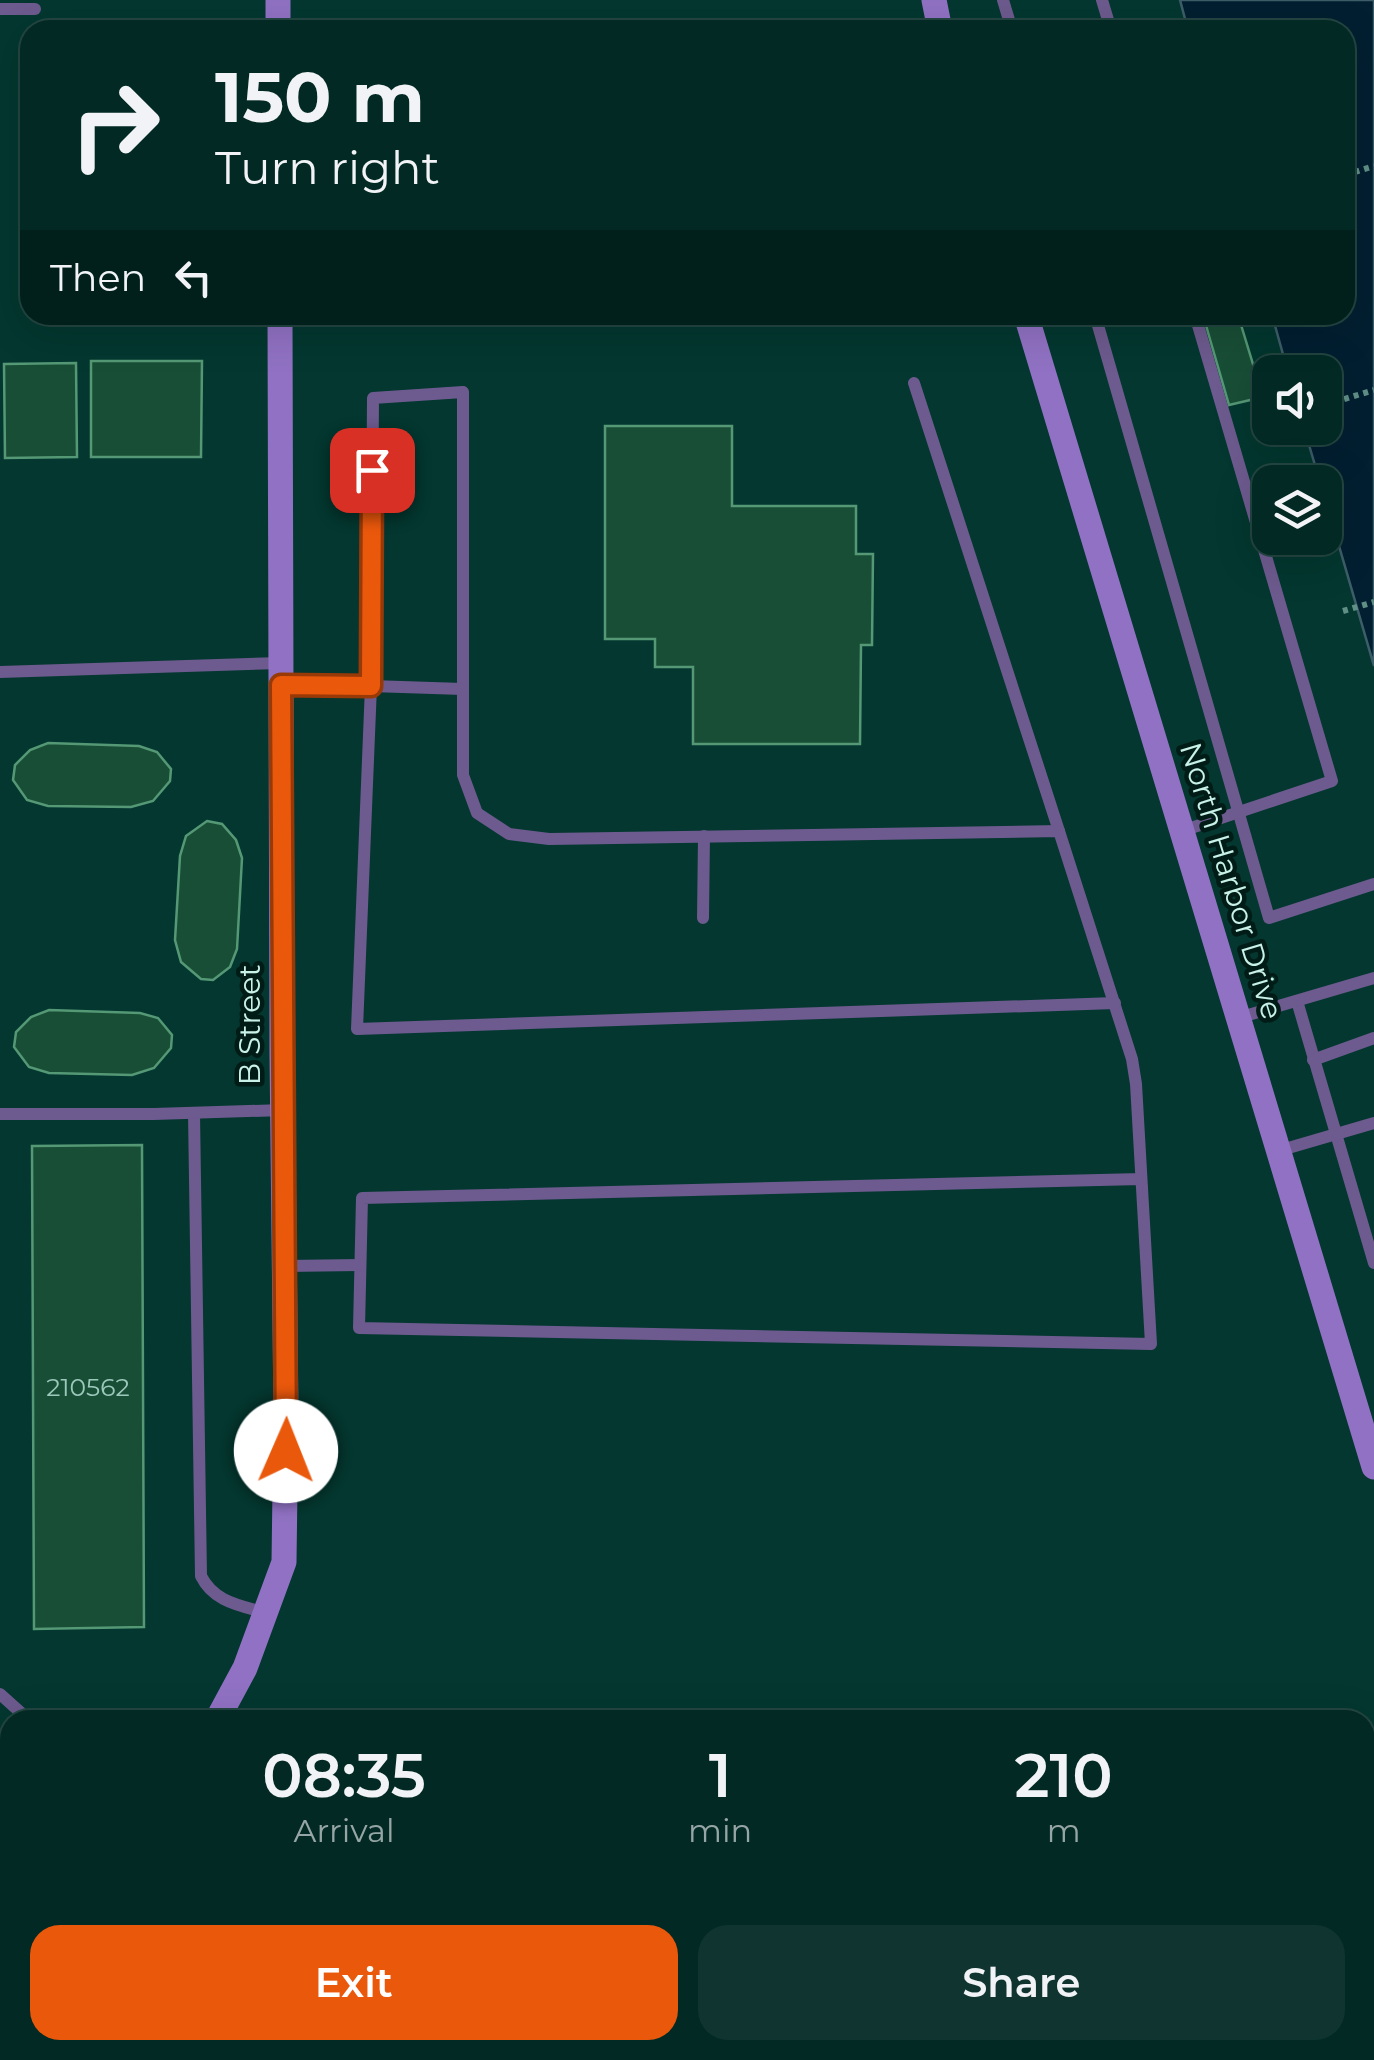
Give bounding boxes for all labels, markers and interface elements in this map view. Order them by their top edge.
text: 150 m [215,54,425,140]
icon: right [50,60,180,190]
text: Turn right [215,140,440,195]
icon: left [166,250,221,305]
text: Then [50,254,146,301]
map controls [1252,355,1342,555]
button: sound [1252,355,1342,445]
pin [330,428,415,513]
icon: arrive [345,443,400,498]
button: layers [1252,465,1342,555]
street label: North Harbor Drive [1172,738,1291,1024]
street label: B Street [231,964,268,1086]
house number: 210562 [46,1372,130,1402]
position arrow [234,1399,338,1503]
text: 08:35 [262,1739,426,1812]
text: 1 [709,1739,732,1812]
text: 210 [1015,1739,1113,1812]
text: Arrival [294,1811,395,1850]
text: min [688,1811,752,1850]
text: m [1047,1811,1081,1850]
button: Exit [30,1925,678,2040]
button: Share [698,1925,1345,2040]

